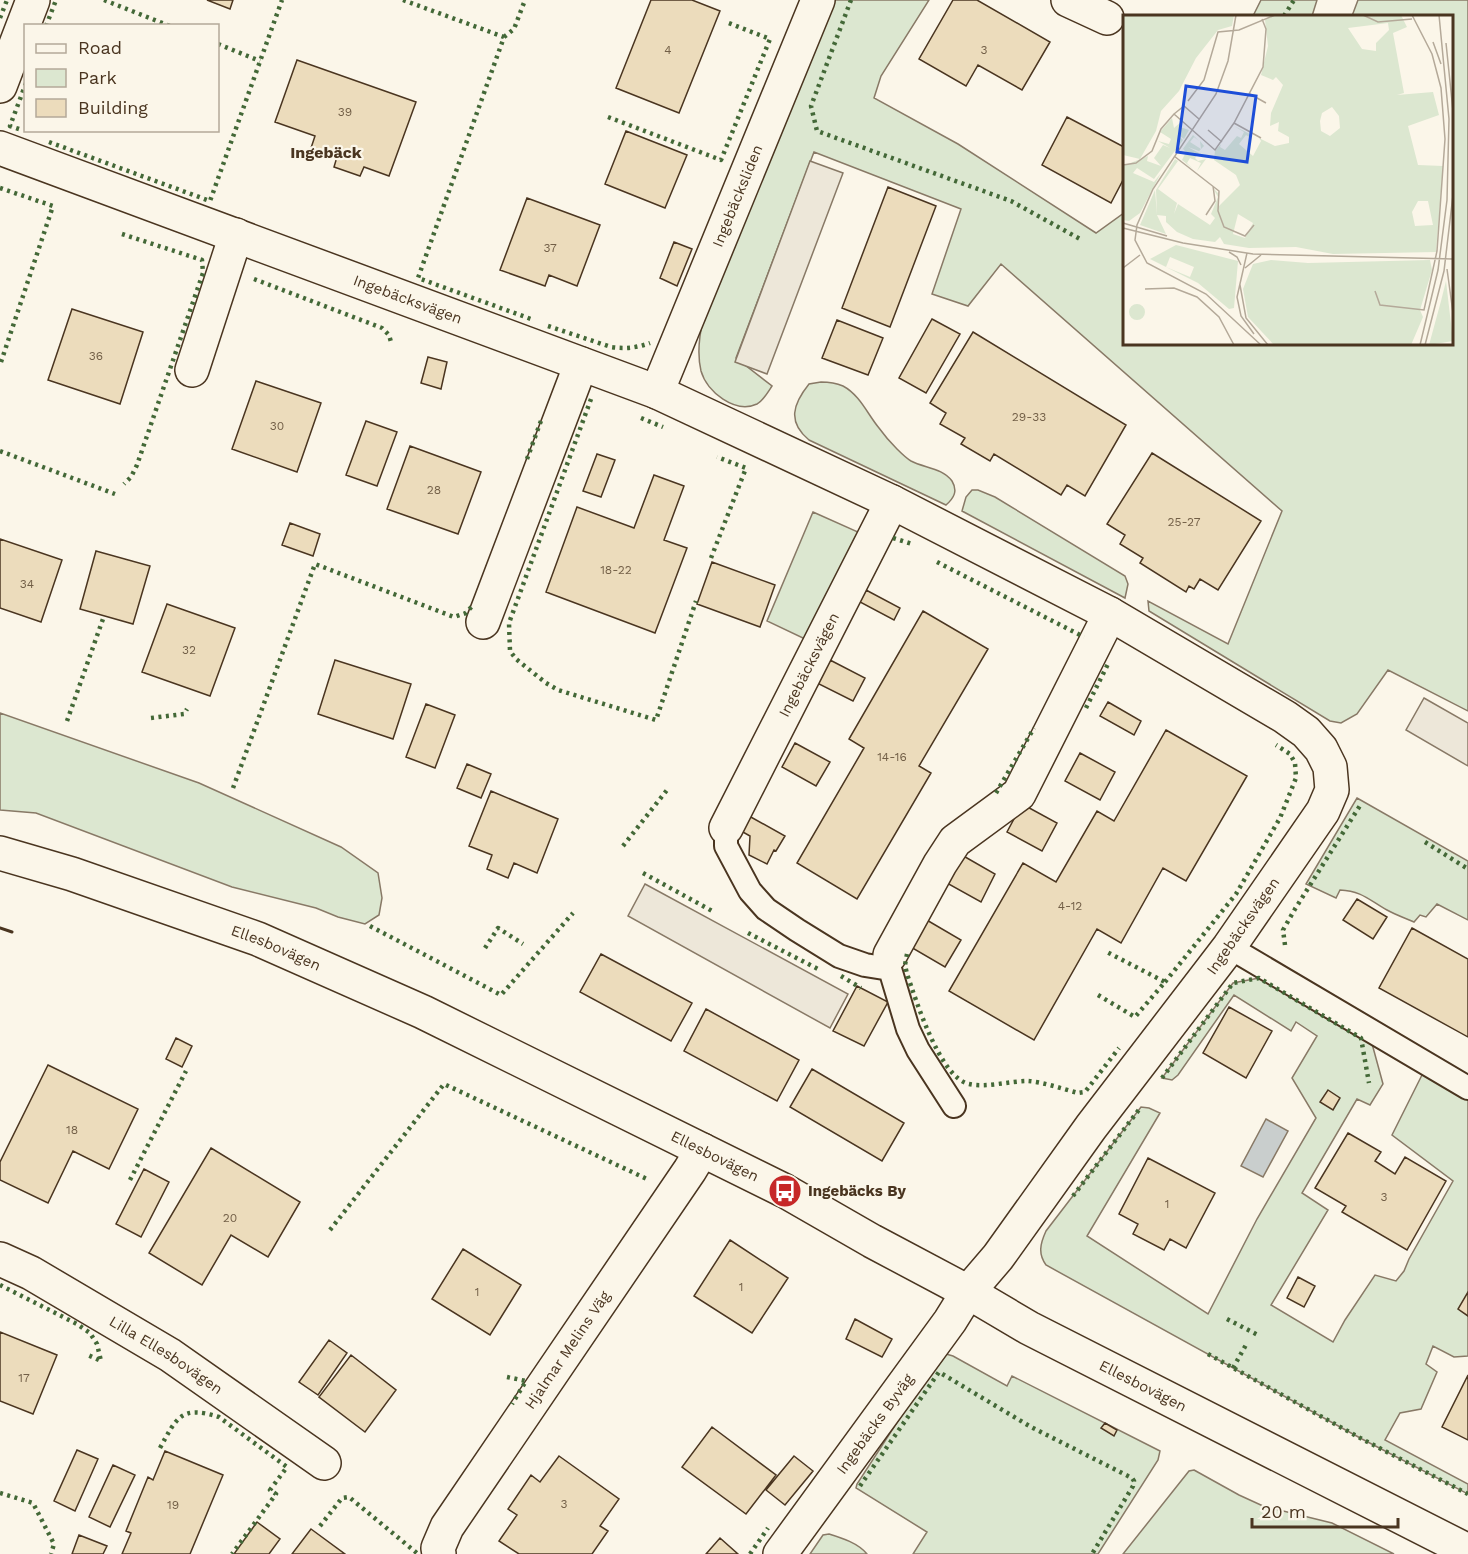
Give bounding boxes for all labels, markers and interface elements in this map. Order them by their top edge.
inset map [1123,15,1453,345]
legend [24,24,219,132]
text: Road [78,37,122,58]
house number: 4 [664,43,672,57]
house number: 3 [981,43,988,57]
text: Park [78,67,117,88]
text: Building [78,97,148,118]
house number: 39 [338,105,352,119]
street label: Ingebäcksliden [709,142,767,250]
district label: Ingebäck [290,143,362,162]
house number: 37 [543,241,557,255]
street label: Ingebäcksvägen [351,271,465,328]
house number: 36 [89,349,103,363]
house number: 29-33 [1012,410,1046,424]
house number: 30 [270,419,284,433]
house number: 28 [427,483,441,497]
house number: 25-27 [1167,515,1201,529]
house number: 18-22 [600,563,632,577]
house number: 34 [20,577,34,591]
street label: Ingebäcksvägen [775,610,843,720]
house number: 32 [182,643,196,657]
house number: 14-16 [877,750,907,764]
street label: Ingebäcksvägen [1203,874,1283,978]
house number: 4-12 [1058,899,1082,913]
street label: Ellesbovägen [229,921,324,975]
house number: 18 [66,1123,78,1137]
street label: Ellesbovägen [668,1127,762,1186]
bus stop icon: Ingebäcks By [767,1173,803,1209]
place label: Ingebäcks By [808,1182,906,1200]
house number: 3 [1381,1190,1388,1204]
house number: 1 [1165,1197,1169,1211]
house number: 20 [223,1211,237,1225]
house number: 1 [739,1280,743,1294]
house number: 1 [475,1285,479,1299]
street label: Hjalmar Melins Väg [521,1288,614,1413]
street label: Lilla Ellesbovägen [106,1312,226,1398]
street label: Ellesbovägen [1096,1356,1190,1416]
street label: Ingebäcks Byväg [833,1370,917,1478]
house number: 17 [18,1371,30,1385]
scale bar [1252,1491,1398,1529]
house number: 3 [561,1497,568,1511]
house number: 19 [167,1498,179,1512]
text: 20 m [1261,1501,1306,1522]

